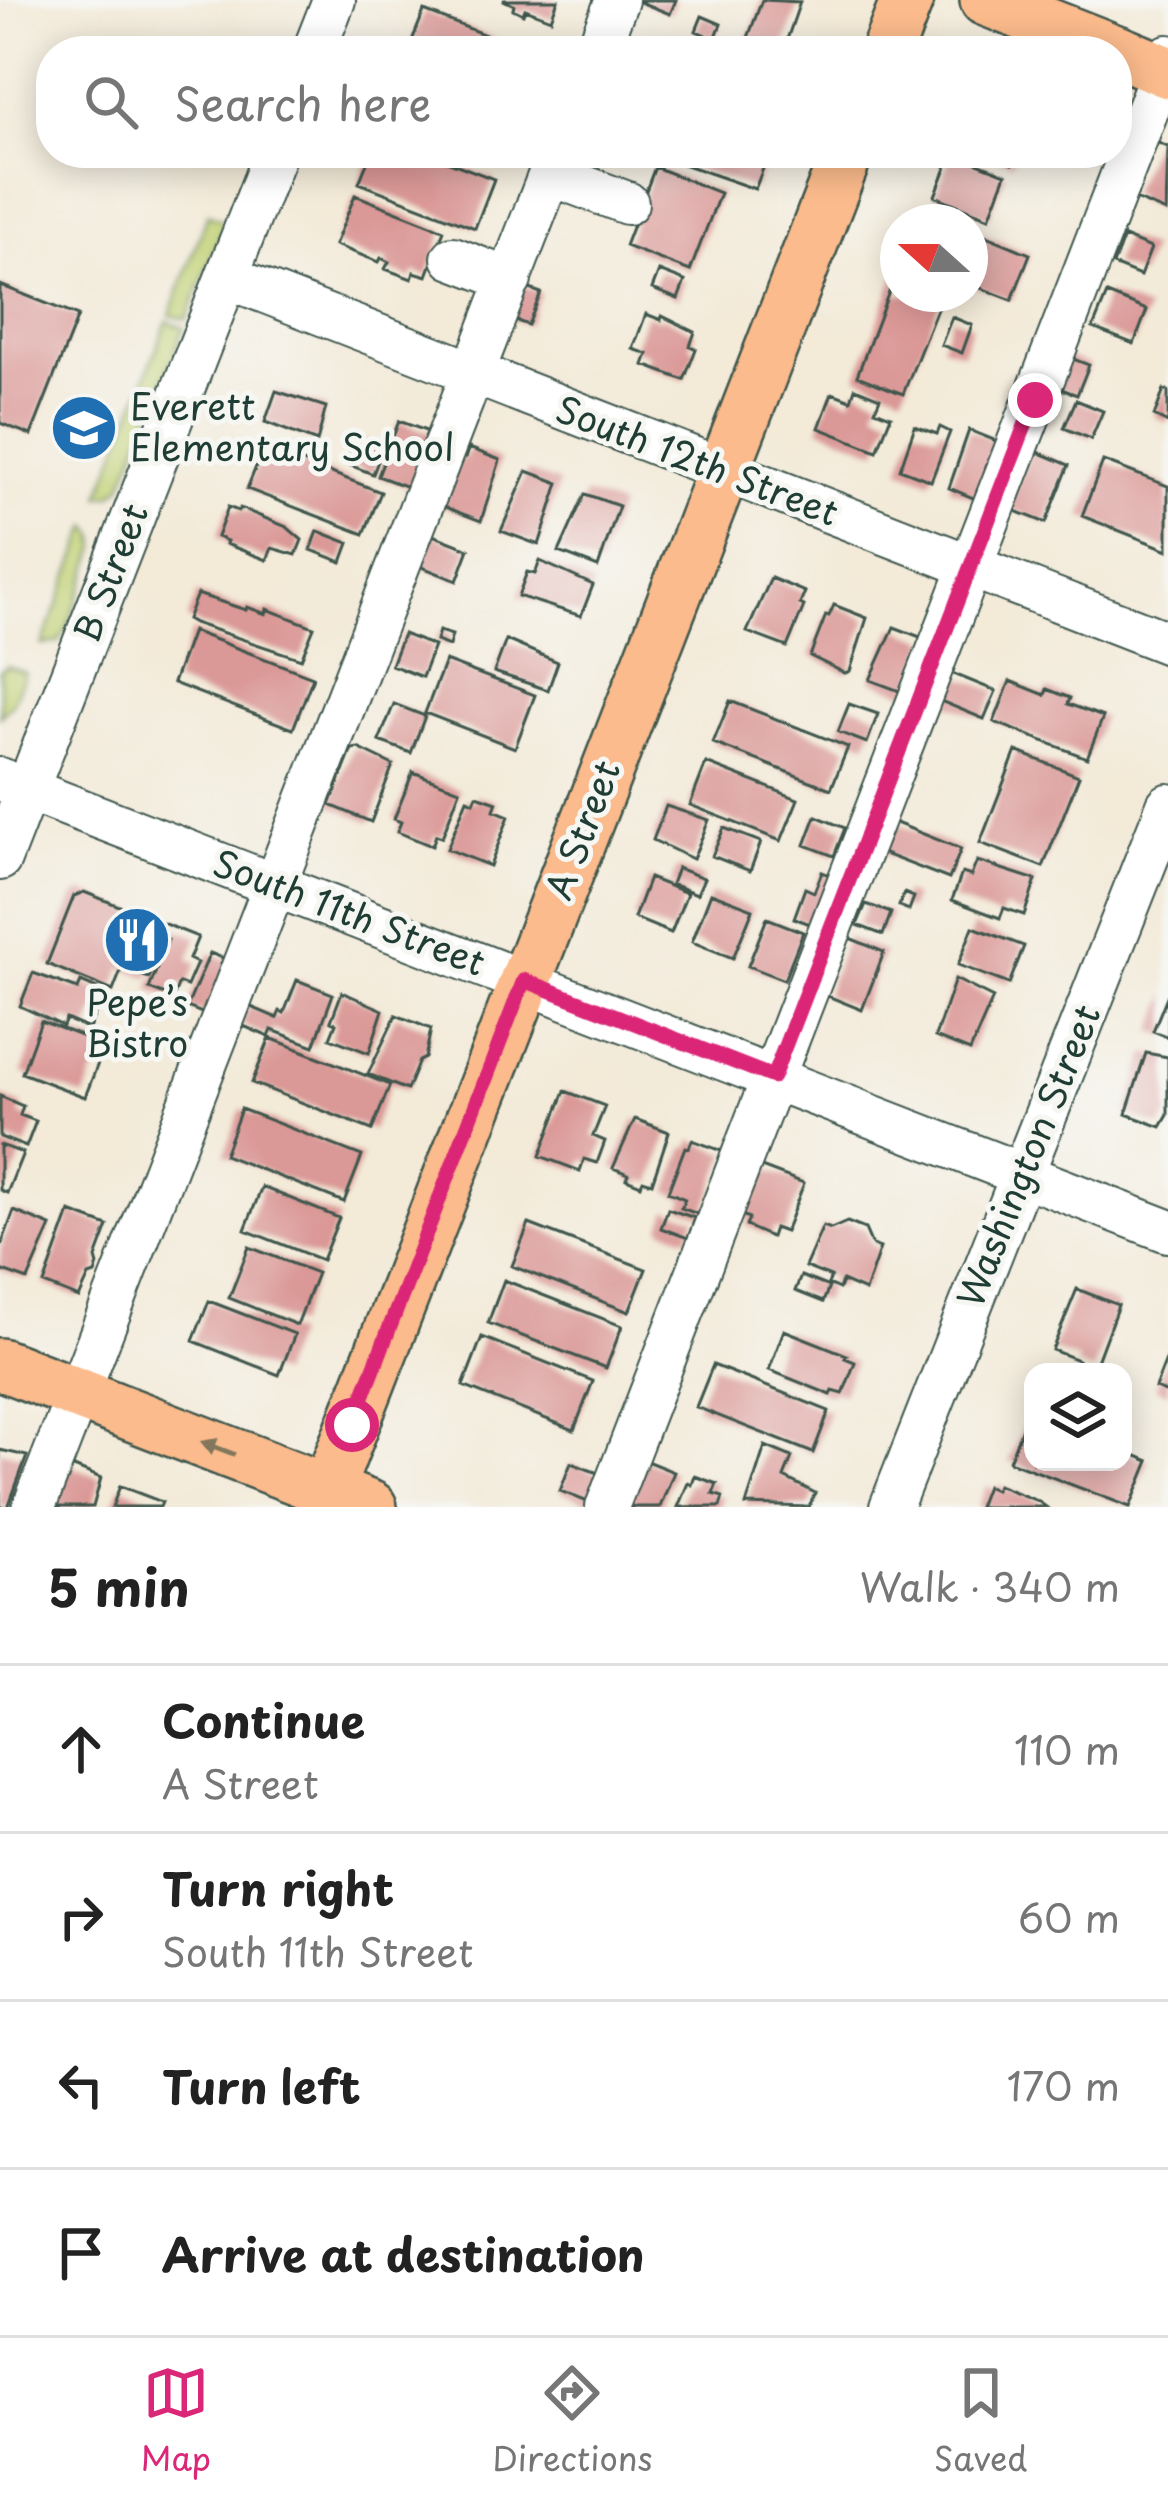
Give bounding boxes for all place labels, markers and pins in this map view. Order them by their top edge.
place label: Everett Elementary School [130,378,454,473]
school or university icon: Everett Elementary School [49,393,119,463]
restaurant icon: Pepe’s Bistro [102,905,172,975]
place label: Pepe’s Bistro [86,974,188,1069]

